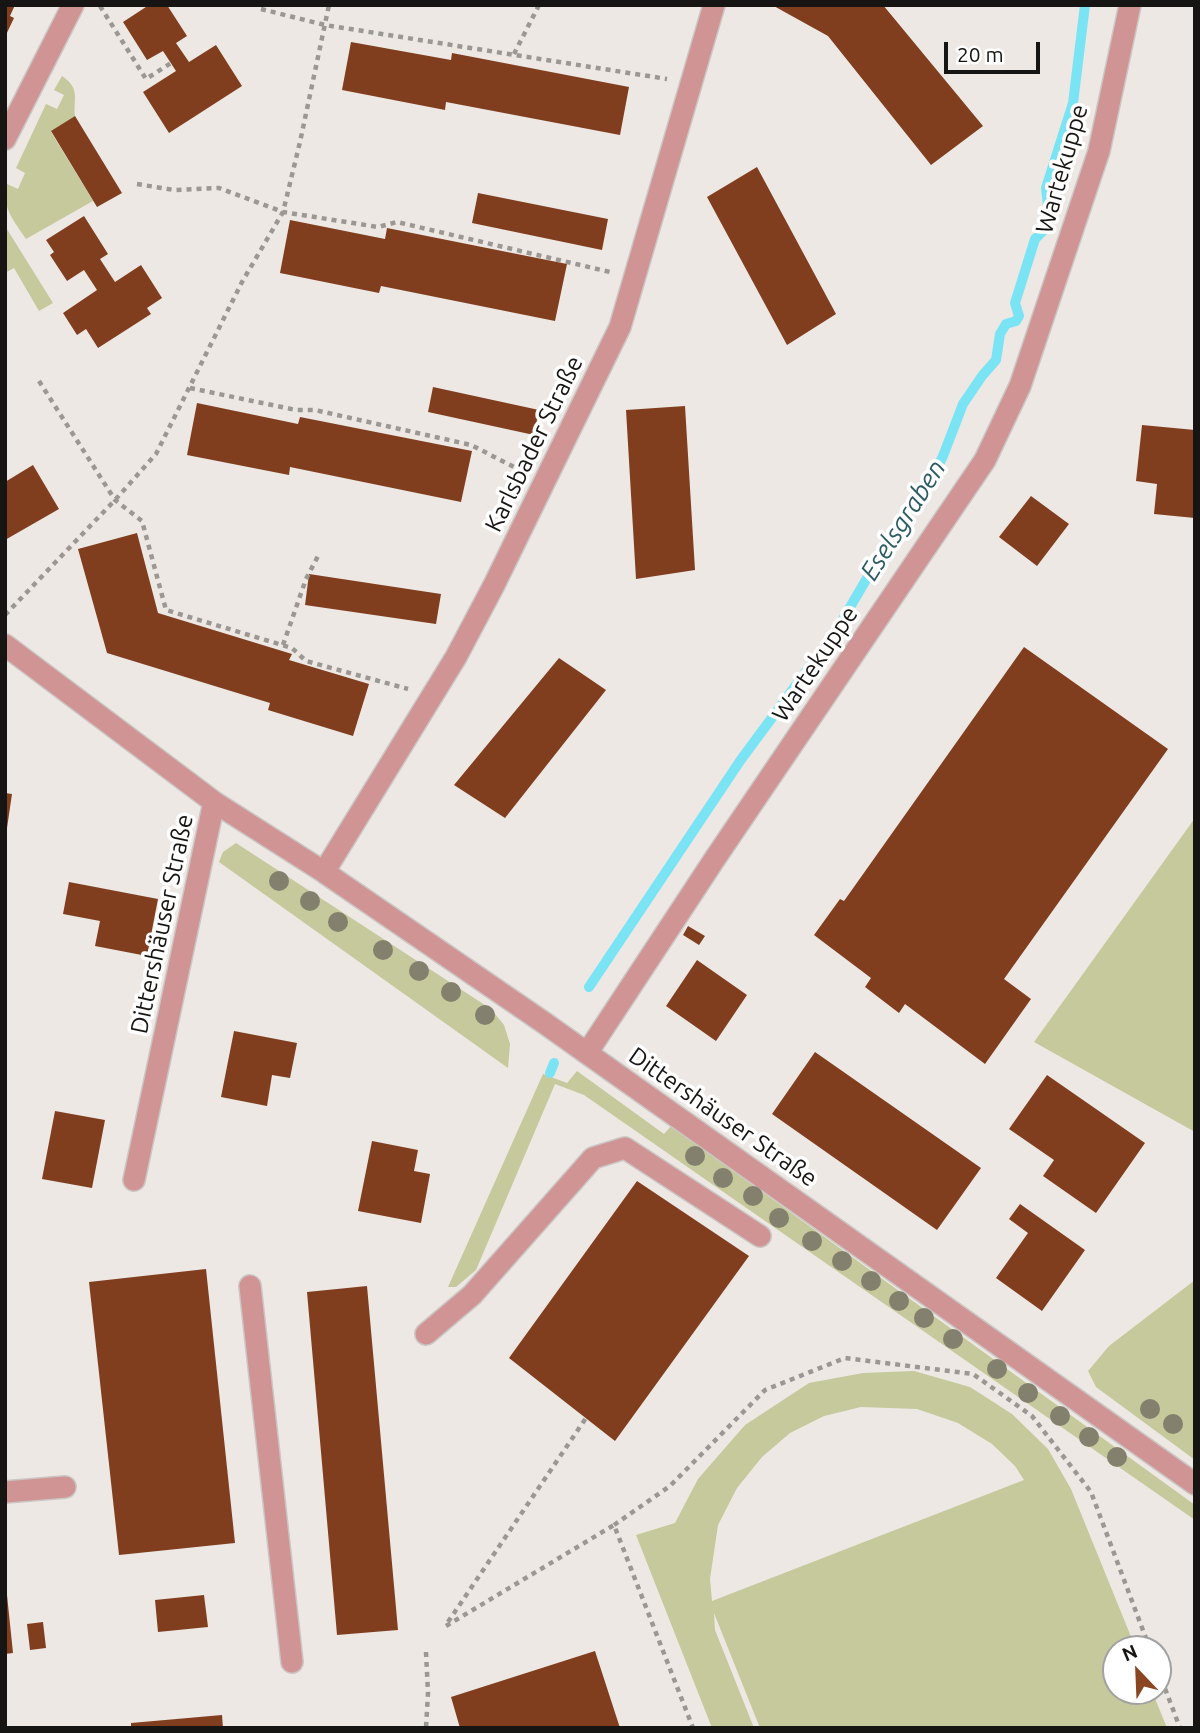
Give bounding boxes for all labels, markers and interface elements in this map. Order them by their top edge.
scale bar [948,28,1044,72]
text: 20 m [957,42,1004,66]
street label: Wartekuppe [1030,101,1094,237]
street label: Karlsbader Straße [479,351,589,537]
water label: Eselsgraben [854,454,952,586]
street label: Wartekuppe [766,601,864,727]
street label: Dittershäuser Straße [125,812,199,1036]
street label: Dittershäuser Straße [623,1041,823,1193]
north arrow [1102,1635,1172,1705]
text: N [1119,1640,1140,1665]

